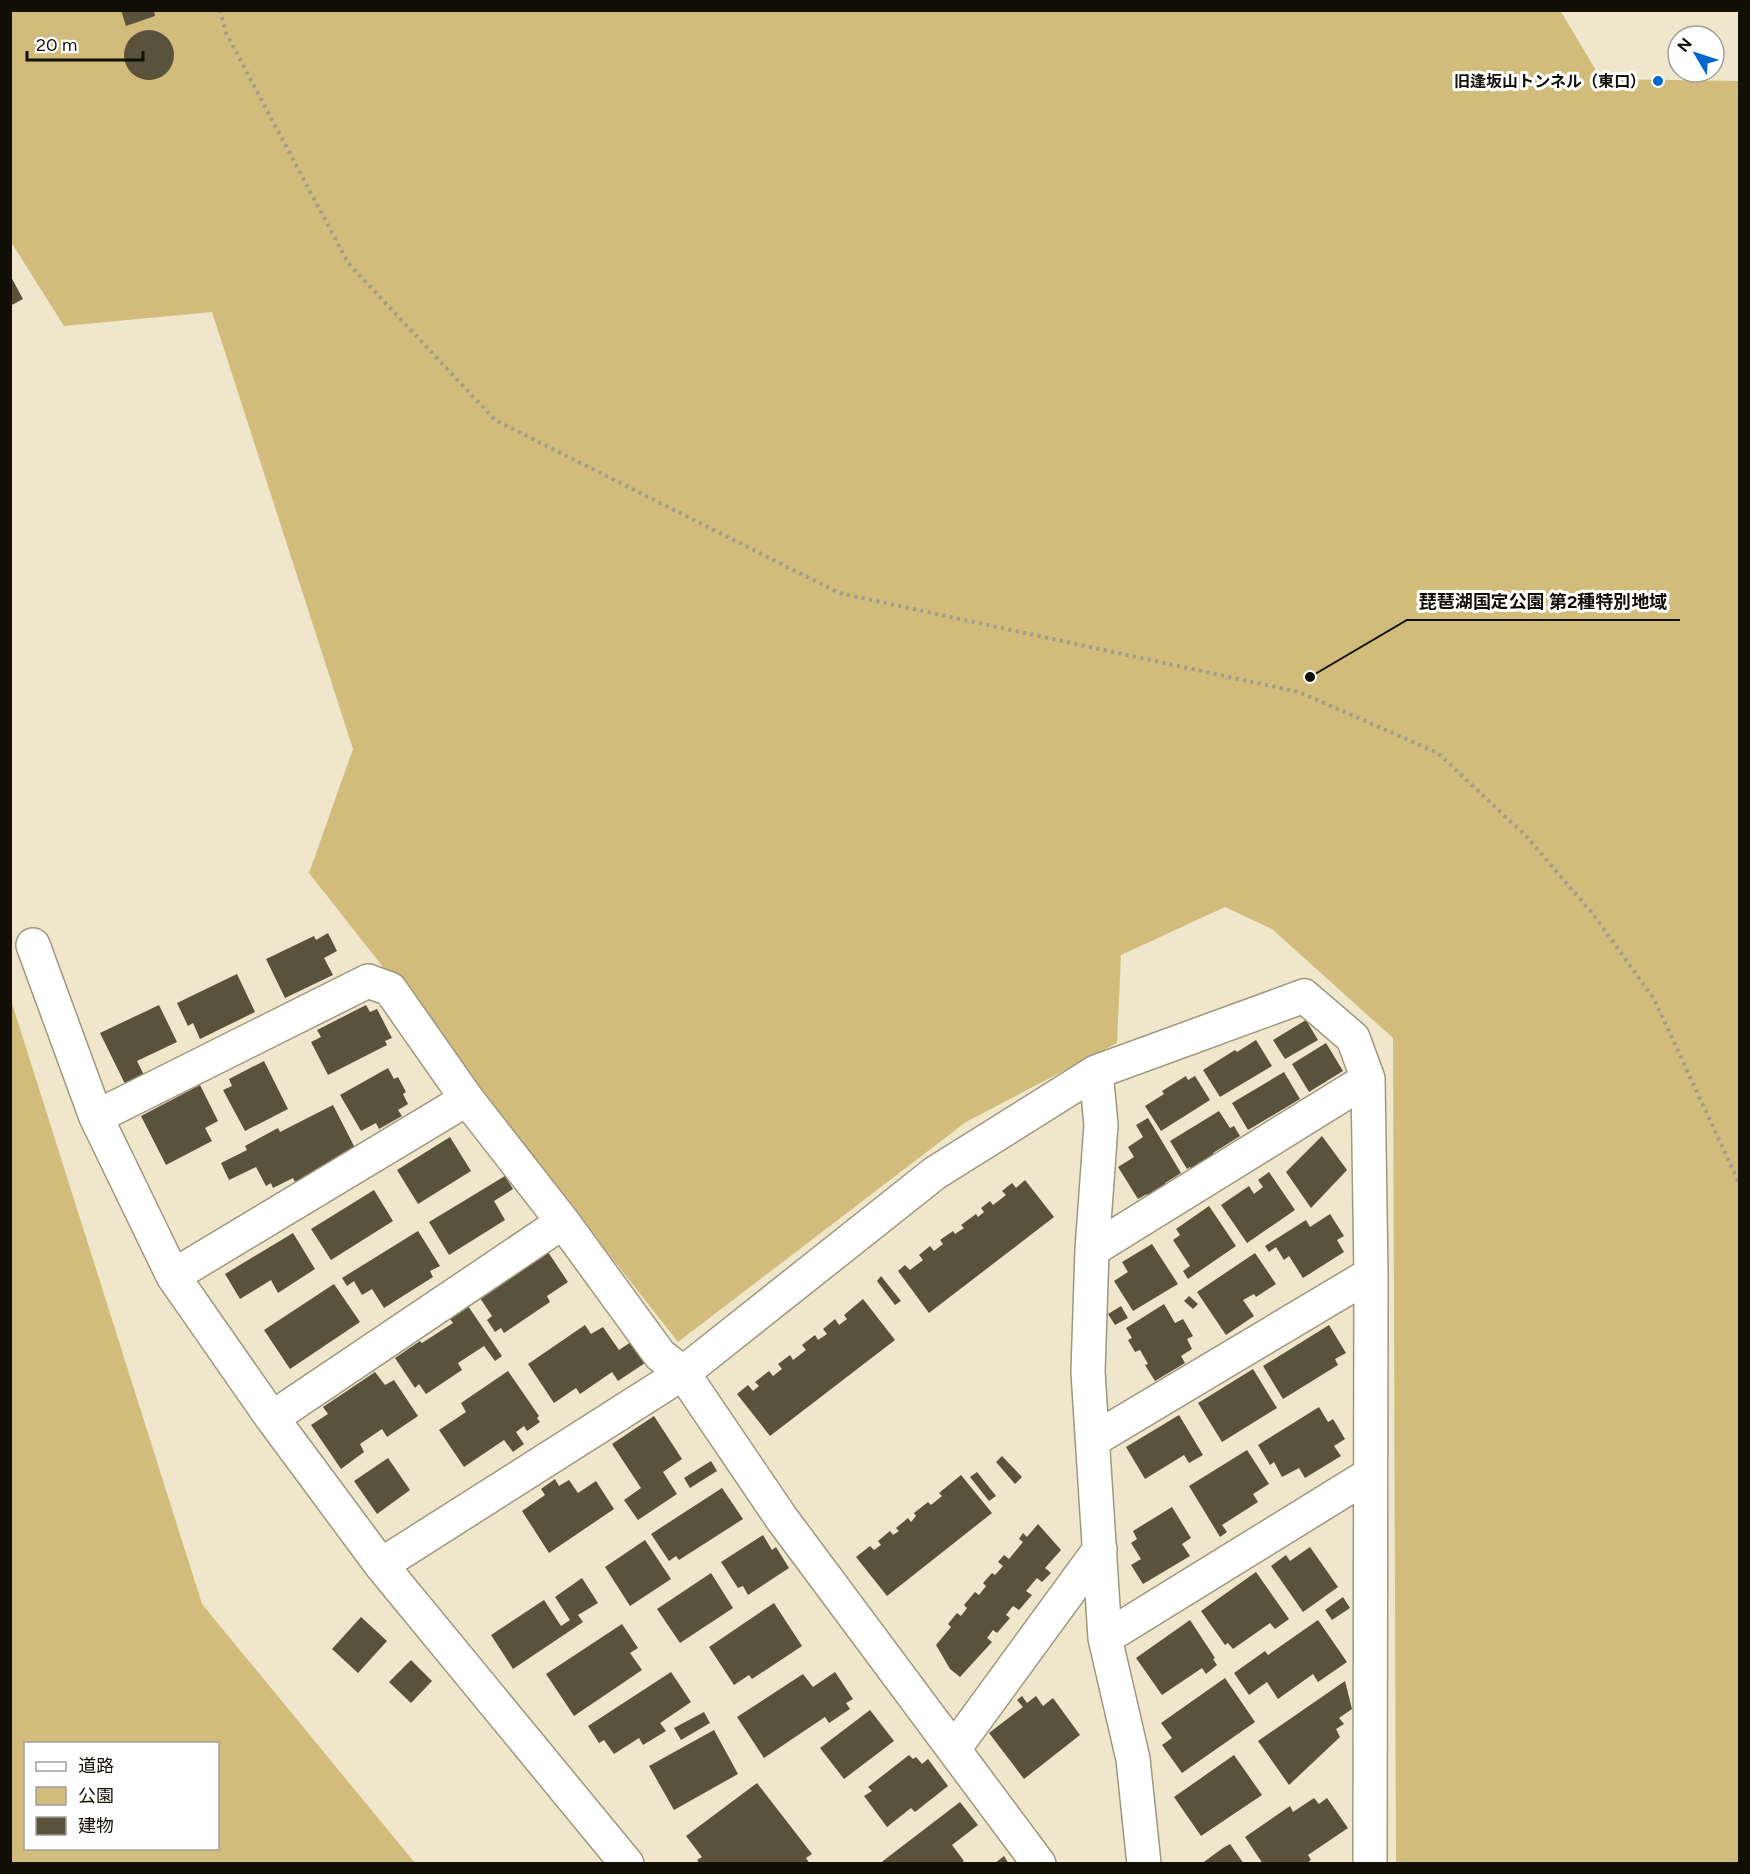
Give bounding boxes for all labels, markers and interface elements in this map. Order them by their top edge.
scale bar [27,24,142,62]
north arrow [1666,24,1726,84]
text: 20 m [36,34,77,56]
text: N [1673,34,1696,56]
place label: 旧逢坂山トンネル（東口） [1454,72,1646,91]
marker: 旧逢坂山トンネル（東口） [1651,74,1665,88]
callout: 琵琶湖国定公園 第2種特別地域 [1407,584,1680,620]
text: 琵琶湖国定公園 第2種特別地域 [1419,591,1667,613]
legend [24,1742,219,1850]
text: 道路 [78,1755,114,1777]
text: 公園 [78,1785,114,1807]
text: 建物 [78,1815,114,1837]

